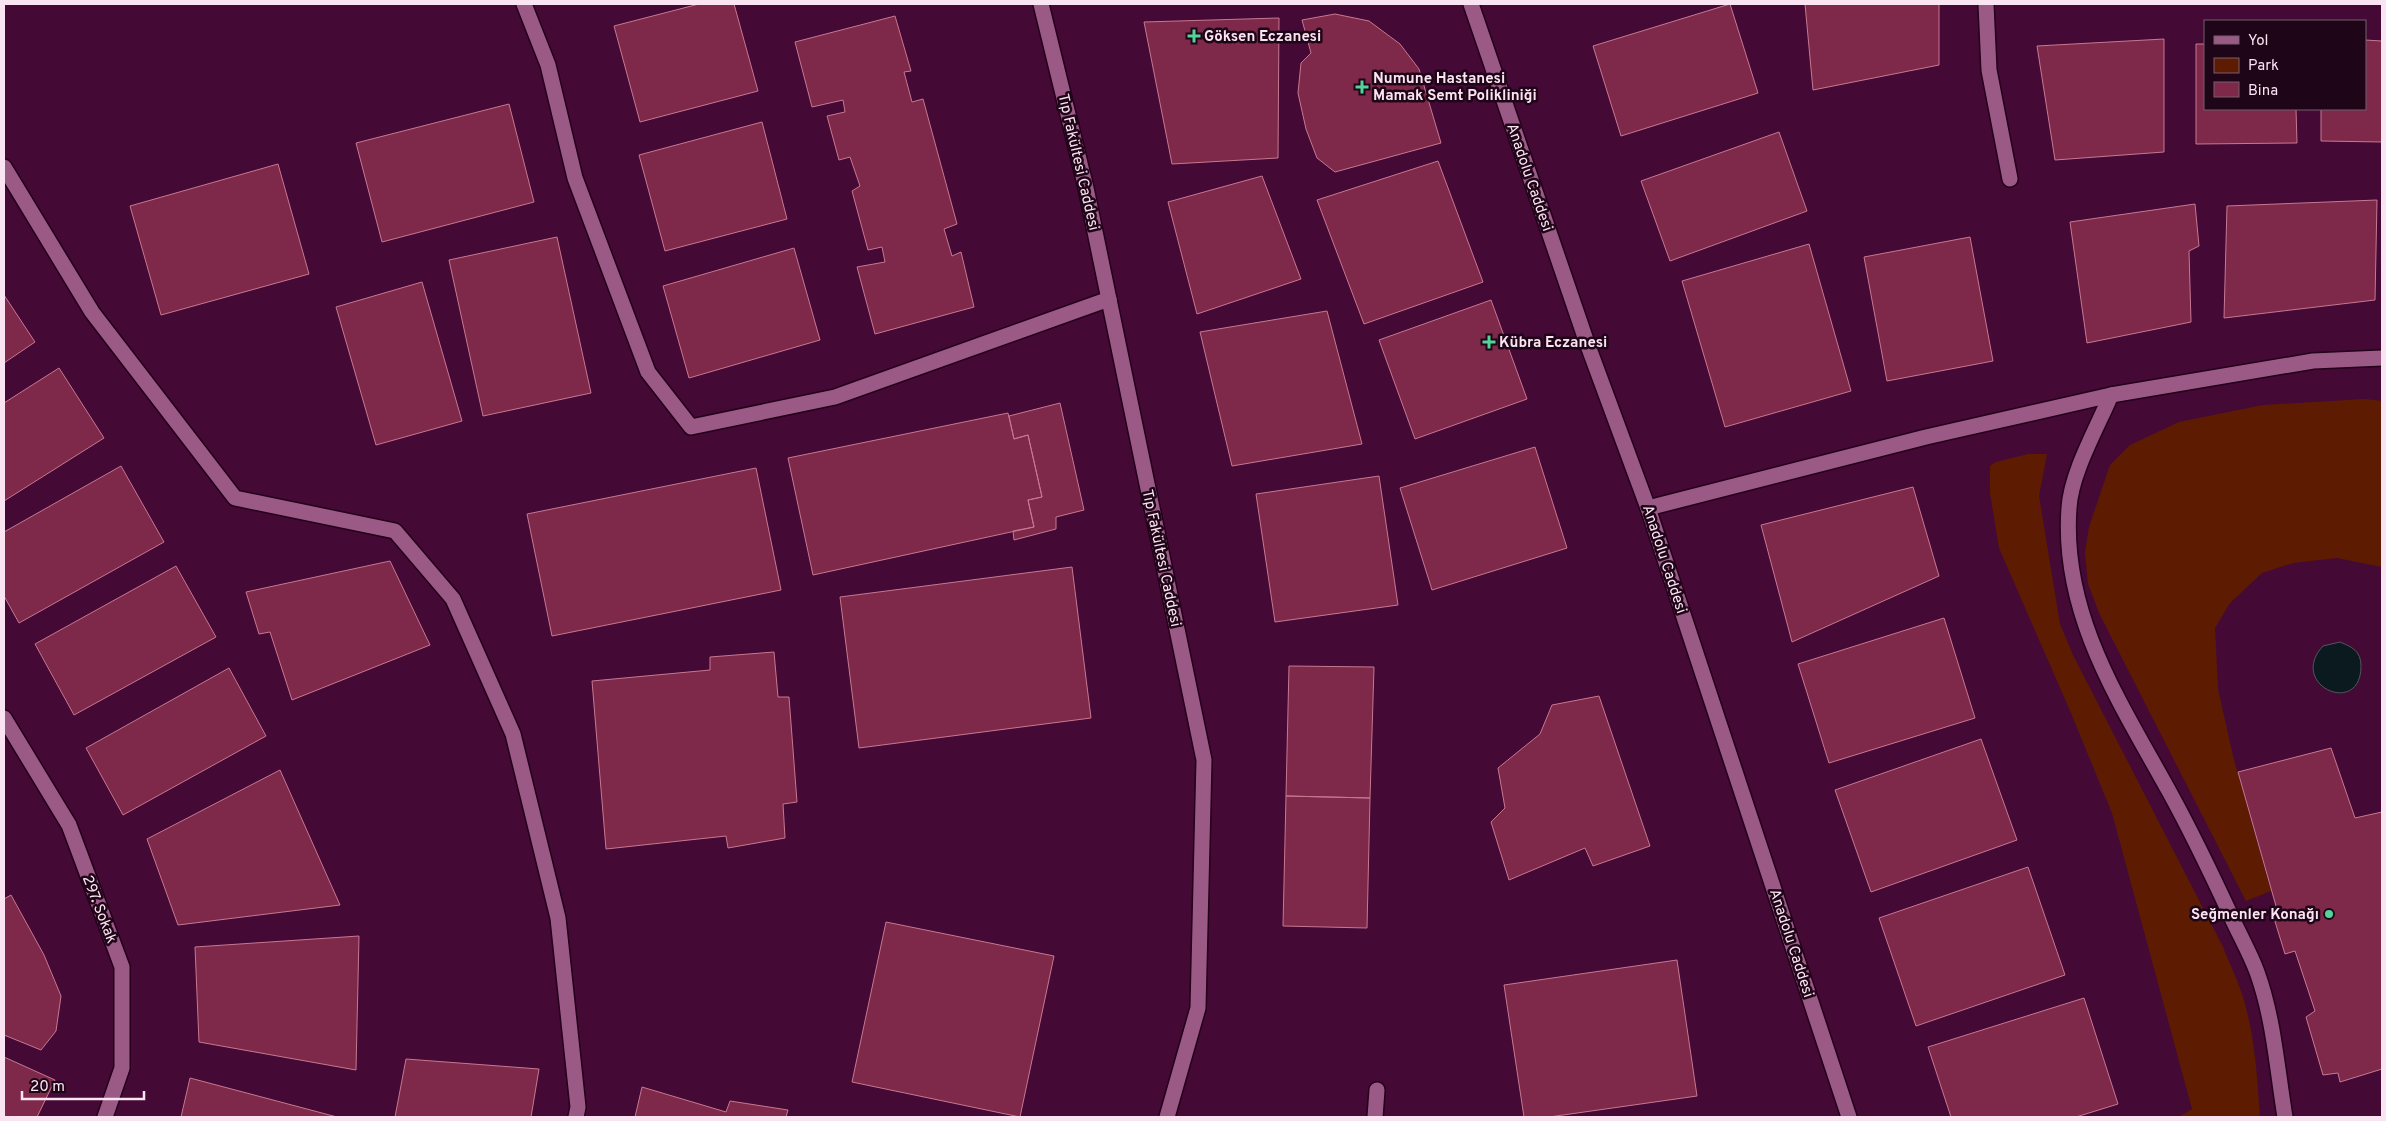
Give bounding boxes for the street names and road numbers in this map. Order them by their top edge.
street label: Tıp Fakültesi Caddesi [1053,92,1103,233]
street label: Anadolu Caddesi [1501,121,1556,234]
street label: Tıp Fakültesi Caddesi [1137,488,1184,629]
street label: Anadolu Caddesi [1637,503,1690,616]
street label: 297. Sokak [77,873,120,946]
street label: Anadolu Caddesi [1764,887,1817,1000]

